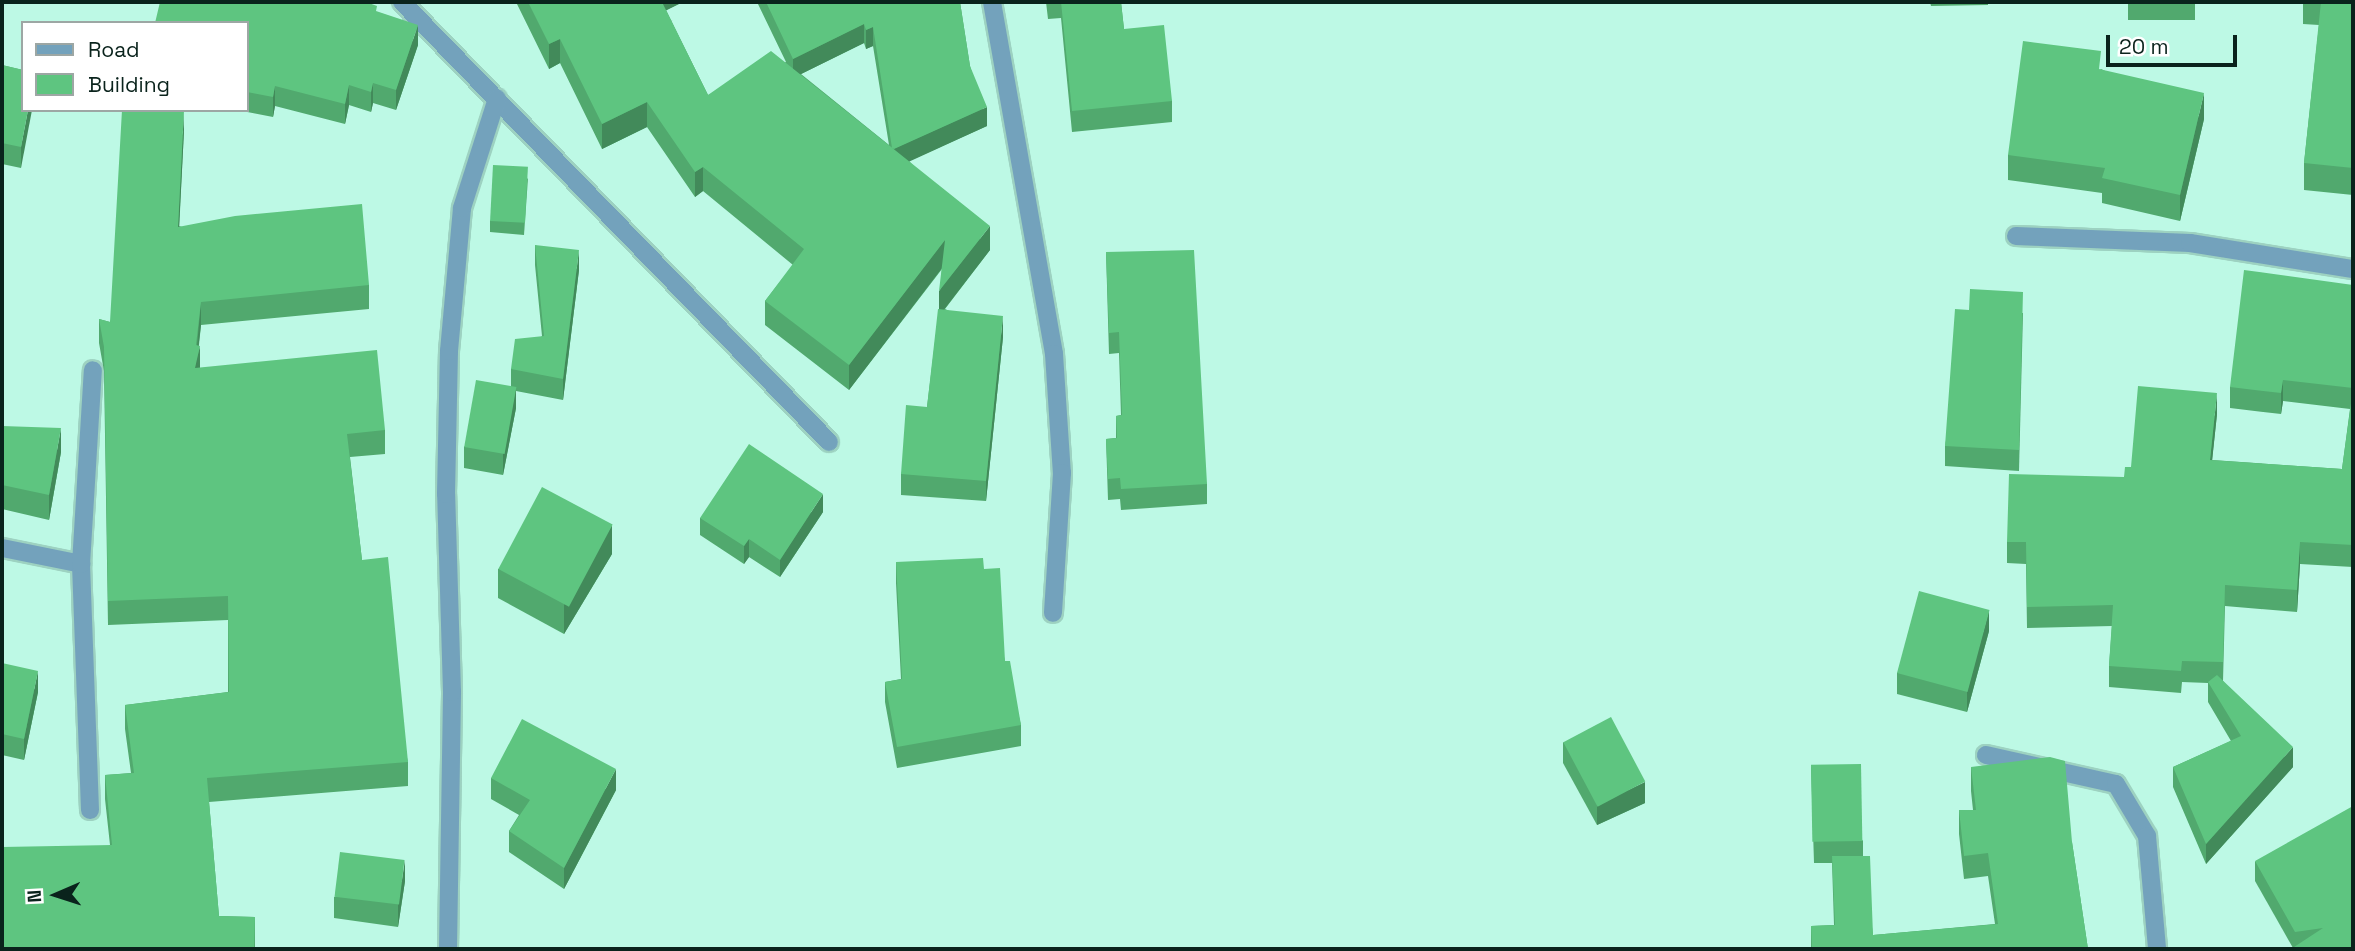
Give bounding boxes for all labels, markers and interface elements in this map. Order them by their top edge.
legend [21,21,248,112]
scale bar [2110,21,2241,65]
text: 20 m [2119,33,2169,60]
text: Road [88,36,140,63]
text: Building [88,71,170,98]
north arrow [21,860,91,930]
text: N [22,889,47,903]

